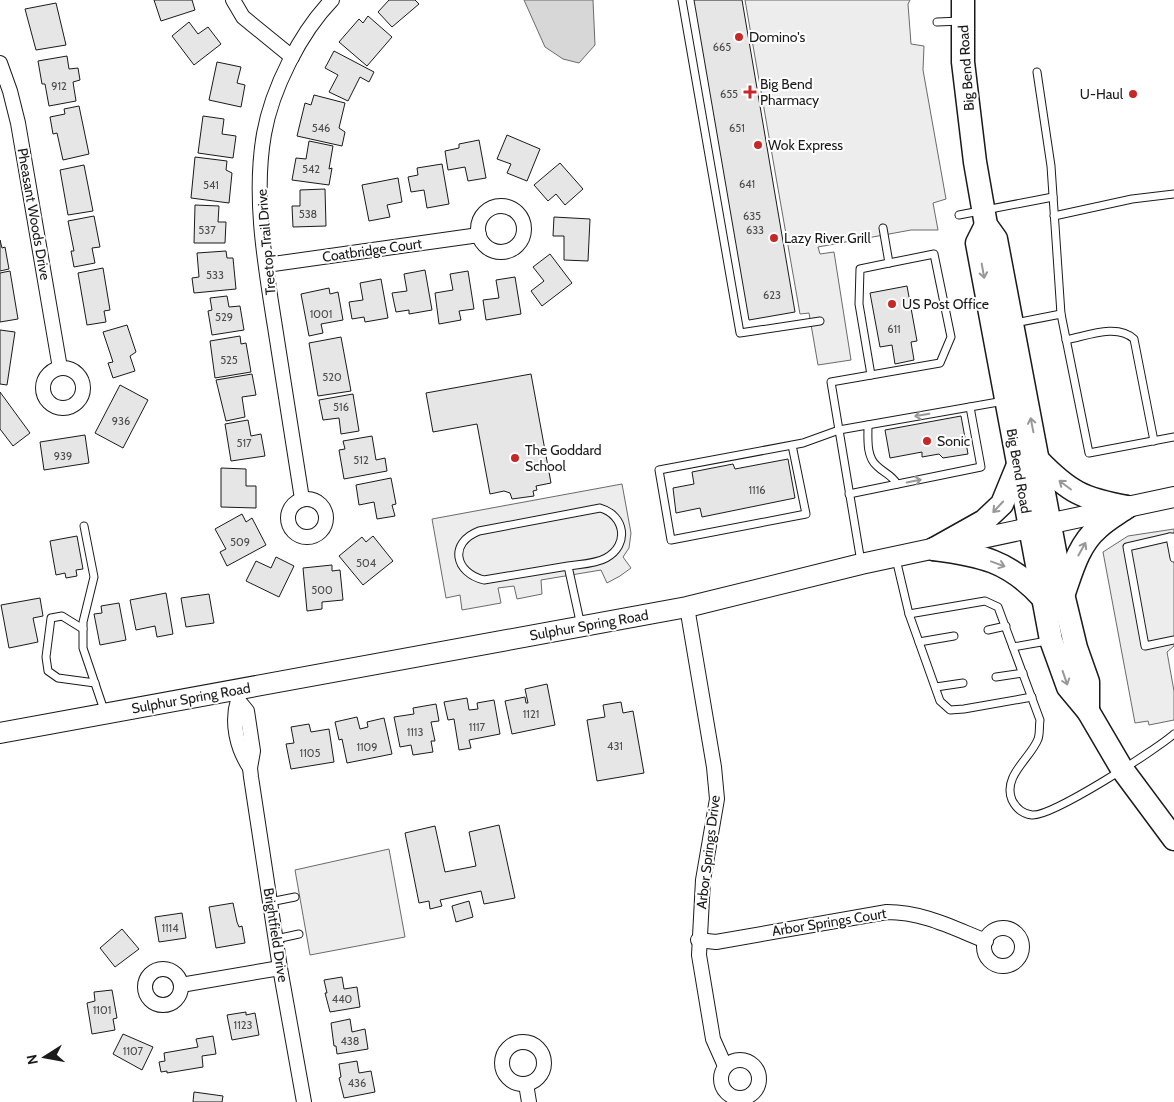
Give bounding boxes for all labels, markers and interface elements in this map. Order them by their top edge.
street label: Big Bend Road [954,24,978,112]
place label: Domino's [749,28,806,46]
marker: Domino's [733,31,745,43]
house number: 665 [713,40,731,54]
place label: Big Bend Pharmacy [760,75,819,109]
house number: 912 [51,79,67,93]
place label: U-Haul [1080,85,1124,103]
marker: Big Bend Pharmacy [744,86,756,98]
house number: 655 [720,87,738,101]
marker: U-Haul [1127,88,1139,100]
house number: 546 [312,121,330,135]
house number: 651 [729,121,745,135]
place label: Wok Express [768,136,843,154]
marker: Wok Express [752,139,764,151]
street label: Pheasant Woods Drive [14,147,54,281]
house number: 542 [302,162,320,176]
house number: 641 [739,177,755,191]
house number: 541 [203,178,219,192]
street label: Treetop Trail Drive [252,188,280,296]
house number: 538 [299,207,317,221]
house number: 635 [743,209,761,223]
house number: 537 [198,223,216,237]
house number: 633 [746,223,764,237]
place label: Lazy River Grill [784,229,871,247]
marker: Lazy River Grill [768,232,780,244]
street label: Coatbridge Court [321,234,423,266]
one-way arrow [978,263,988,279]
house number: 533 [206,268,224,282]
house number: 623 [763,288,781,302]
place label: US Post Office [902,295,989,313]
marker: US Post Office [886,298,898,310]
house number: 1001 [310,307,332,321]
house number: 529 [215,310,233,324]
house number: 611 [887,322,901,336]
house number: 525 [220,353,238,367]
house number: 520 [322,370,342,384]
house number: 516 [333,400,349,414]
one-way arrow [914,411,930,421]
house number: 936 [112,414,130,428]
one-way arrow [1026,417,1036,433]
street label: Big Bend Road [1003,427,1035,515]
place label: Sonic [937,432,970,450]
marker: Sonic [921,435,933,447]
house number: 517 [236,436,252,450]
place label: The Goddard School [525,441,602,475]
house number: 939 [54,449,72,463]
marker: The Goddard School [509,452,521,464]
house number: 512 [353,453,369,467]
one-way arrow [906,475,922,485]
one-way arrow [1059,480,1072,491]
house number: 1116 [748,483,766,497]
one-way arrow [992,501,1003,514]
house number: 509 [230,535,250,549]
one-way arrow [1077,541,1087,556]
house number: 504 [356,556,377,570]
one-way arrow [990,560,1005,569]
house number: 500 [311,583,333,597]
street label: Sulphur Spring Road [528,606,650,644]
one-way arrow [1061,670,1070,685]
street label: Sulphur Spring Road [130,679,252,717]
house number: 1121 [523,707,539,721]
house number: 1117 [469,720,486,734]
house number: 1113 [407,725,423,739]
house number: 431 [607,739,623,753]
house number: 1109 [356,740,378,754]
house number: 1105 [300,746,320,760]
street label: Arbor Springs Drive [692,794,724,910]
street label: Brightfield Drive [260,887,292,983]
street label: Arbor Springs Court [770,904,888,940]
house number: 1114 [161,921,179,935]
house number: 440 [332,992,353,1006]
house number: 1101 [93,1003,111,1017]
house number: 1123 [234,1018,252,1032]
north arrow [20,1032,70,1082]
house number: 438 [341,1034,359,1048]
house number: 1107 [123,1044,144,1058]
text: N [22,1053,42,1066]
house number: 436 [348,1076,366,1090]

